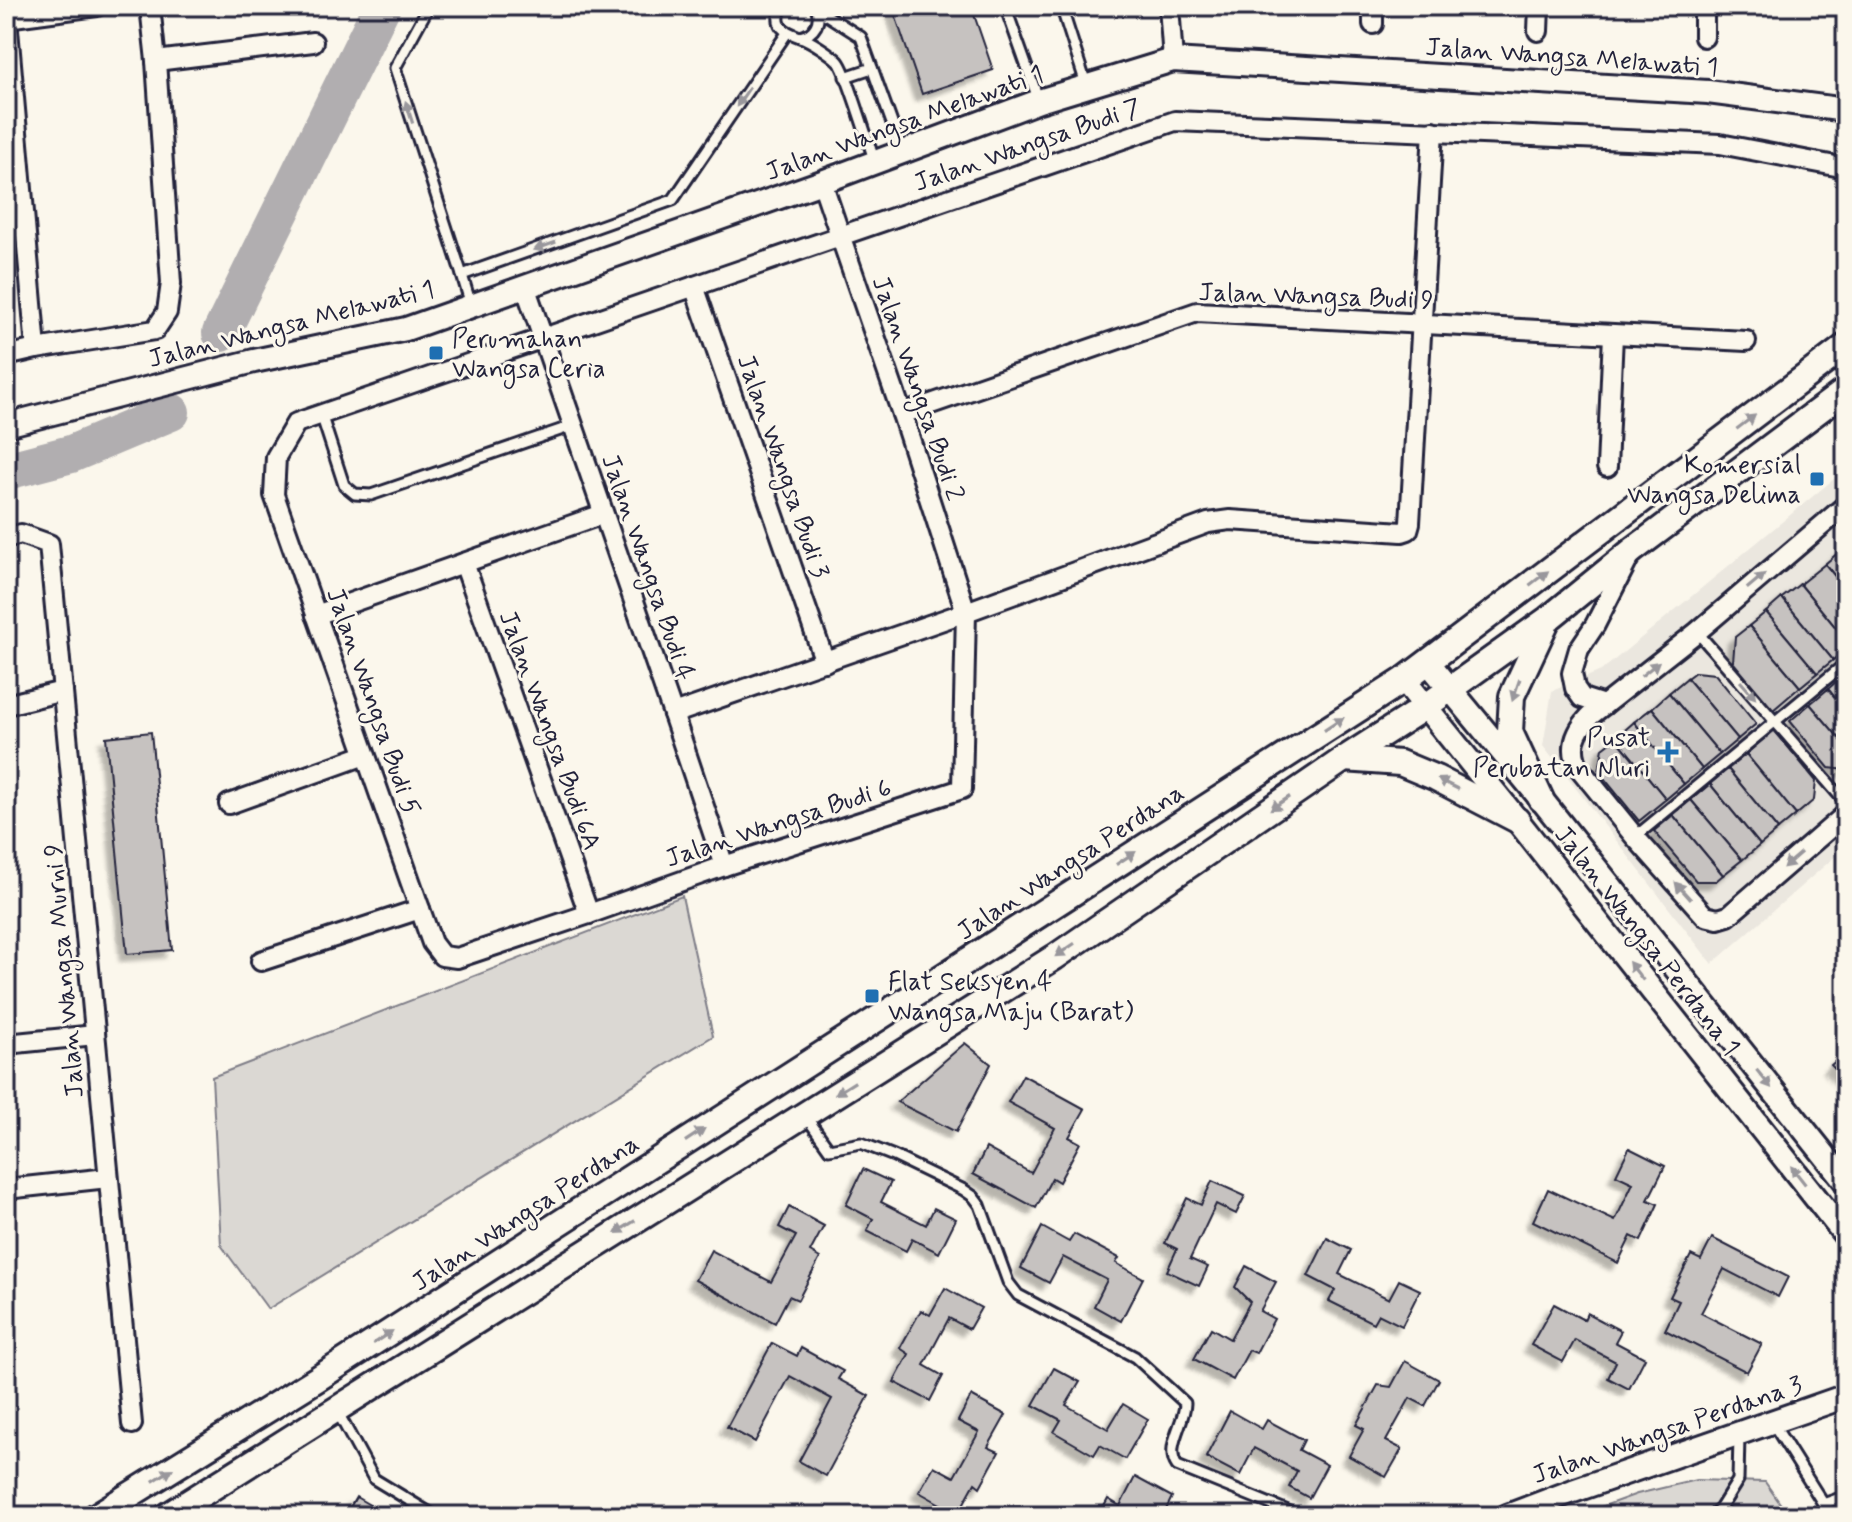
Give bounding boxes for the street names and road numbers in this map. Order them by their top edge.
street label: Jalan Wangsa Melawati 1 [1424,31,1719,87]
street label: Jalan Wangsa Melawati 1 [761,58,1049,192]
street label: Jalan Wangsa Budi 7 [910,91,1146,203]
street label: Jalan Wangsa Budi 2 [861,272,972,506]
street label: Jalan Wangsa Melawati 1 [145,273,438,379]
street label: Jalan Wangsa Budi 9 [1198,276,1434,320]
street label: Jalan Wangsa Budi 3 [726,350,836,584]
street label: Jalan Wangsa Budi 4 [590,450,702,686]
street label: Jalan Wangsa Budi 5 [315,584,427,820]
street label: Jalan Wangsa Budi 6A [488,606,608,856]
street label: Jalan Wangsa Budi 6 [661,771,897,878]
street label: Jalan Wangsa Perdana [951,776,1192,951]
street label: Jalan Wangsa Perdana 1 [1544,819,1747,1064]
street label: Jalan Wangsa Murni 9 [37,842,95,1099]
street label: Jalan Wangsa Perdana [406,1127,647,1302]
street label: Jalan Wangsa Perdana 3 [1528,1369,1808,1495]

